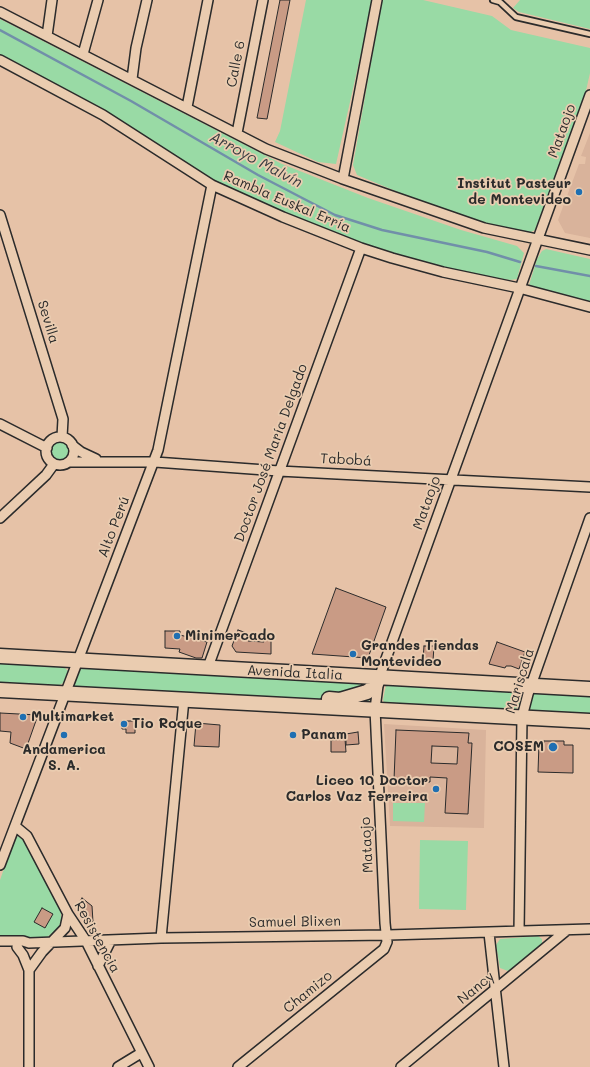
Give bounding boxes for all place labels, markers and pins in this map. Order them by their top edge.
place label: Institut Pasteur de Montevideo [457,176,571,208]
marker: Institut Pasteur de Montevideo [574,187,584,197]
place label: Minimercado [185,628,275,644]
marker: Minimercado [172,631,182,641]
place label: Grandes Tiendas Montevideo [361,638,479,670]
marker: Grandes Tiendas Montevideo [348,649,358,659]
place label: Multimarket [31,709,114,725]
marker: Multimarket [18,712,28,722]
place label: Tio Roque [132,716,202,732]
marker: Tio Roque [119,719,129,729]
place label: Panam [301,727,347,743]
marker: Andamerica S. A. [59,730,69,740]
marker: Panam [288,730,298,740]
place label: COSEM [493,739,544,755]
marker: COSEM [547,741,559,753]
place label: Andamerica S. A. [22,742,106,774]
place label: Liceo 10 Doctor Carlos Vaz Ferreira [286,773,428,806]
marker: Liceo 10 Doctor Carlos Vaz Ferreira [431,784,441,794]

